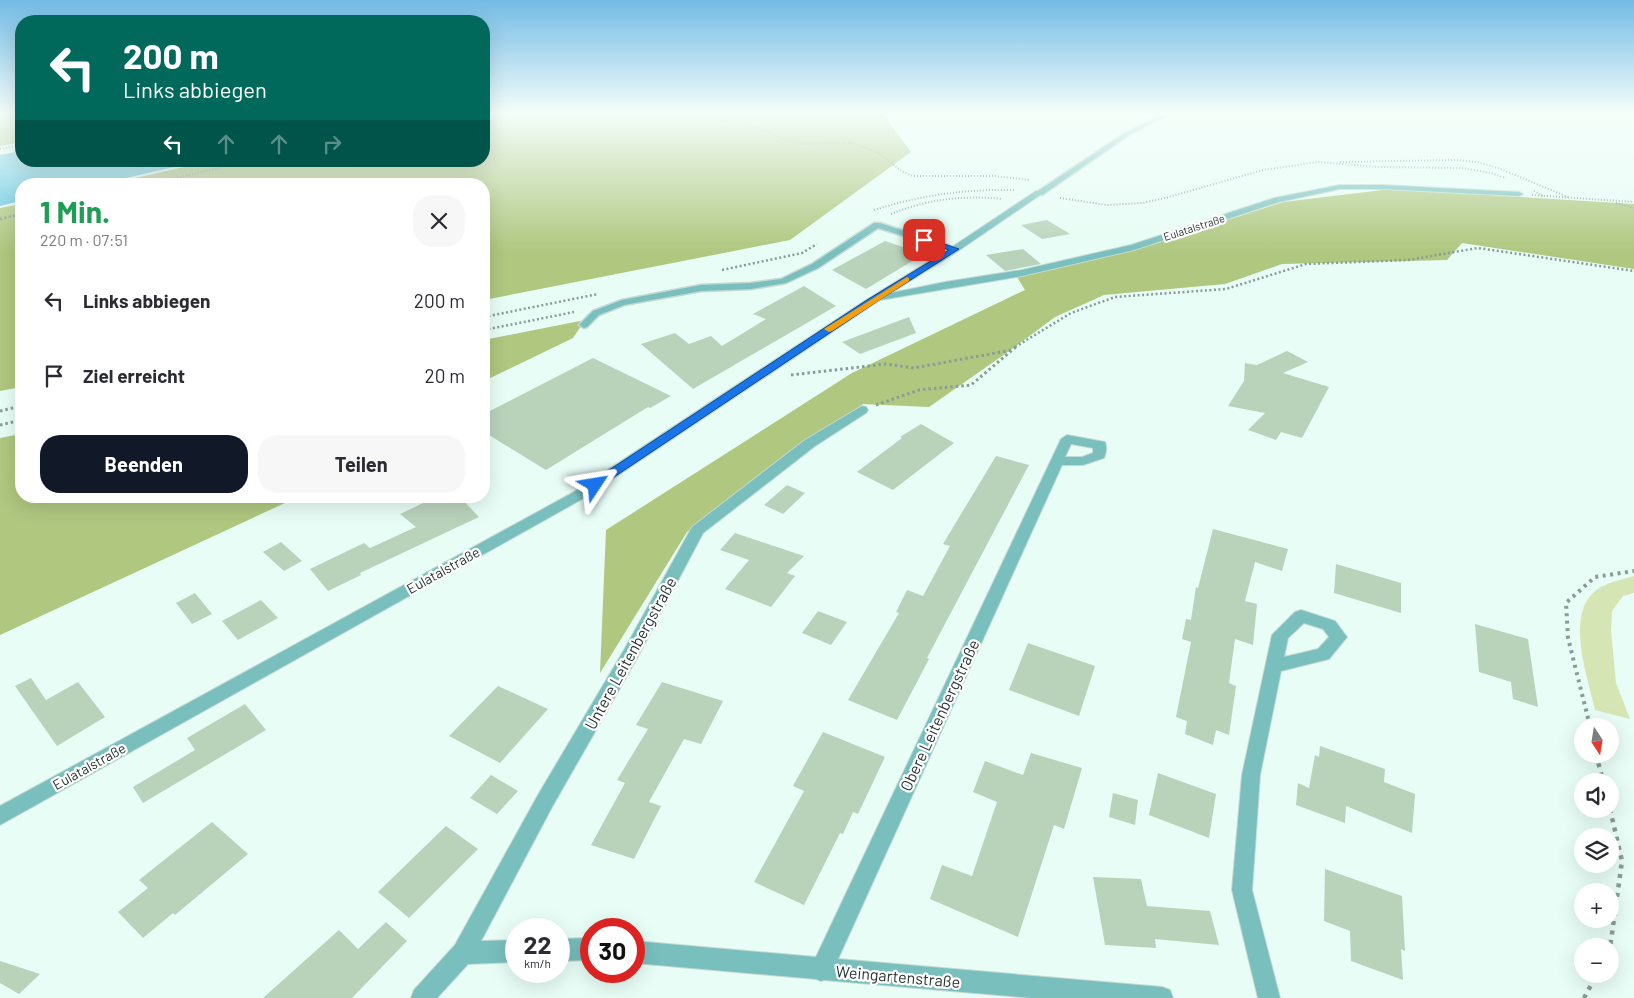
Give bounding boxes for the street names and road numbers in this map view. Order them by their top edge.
street label: Eulatalstraße [1162,211,1226,243]
street label: Eulatalstraße [403,543,483,597]
street label: Untere Leitenbergstraße [580,574,680,732]
street label: Obere Leitenbergstraße [895,636,983,794]
street label: Eulatalstraße [49,739,129,793]
street label: Weingartenstraße [835,961,961,991]

